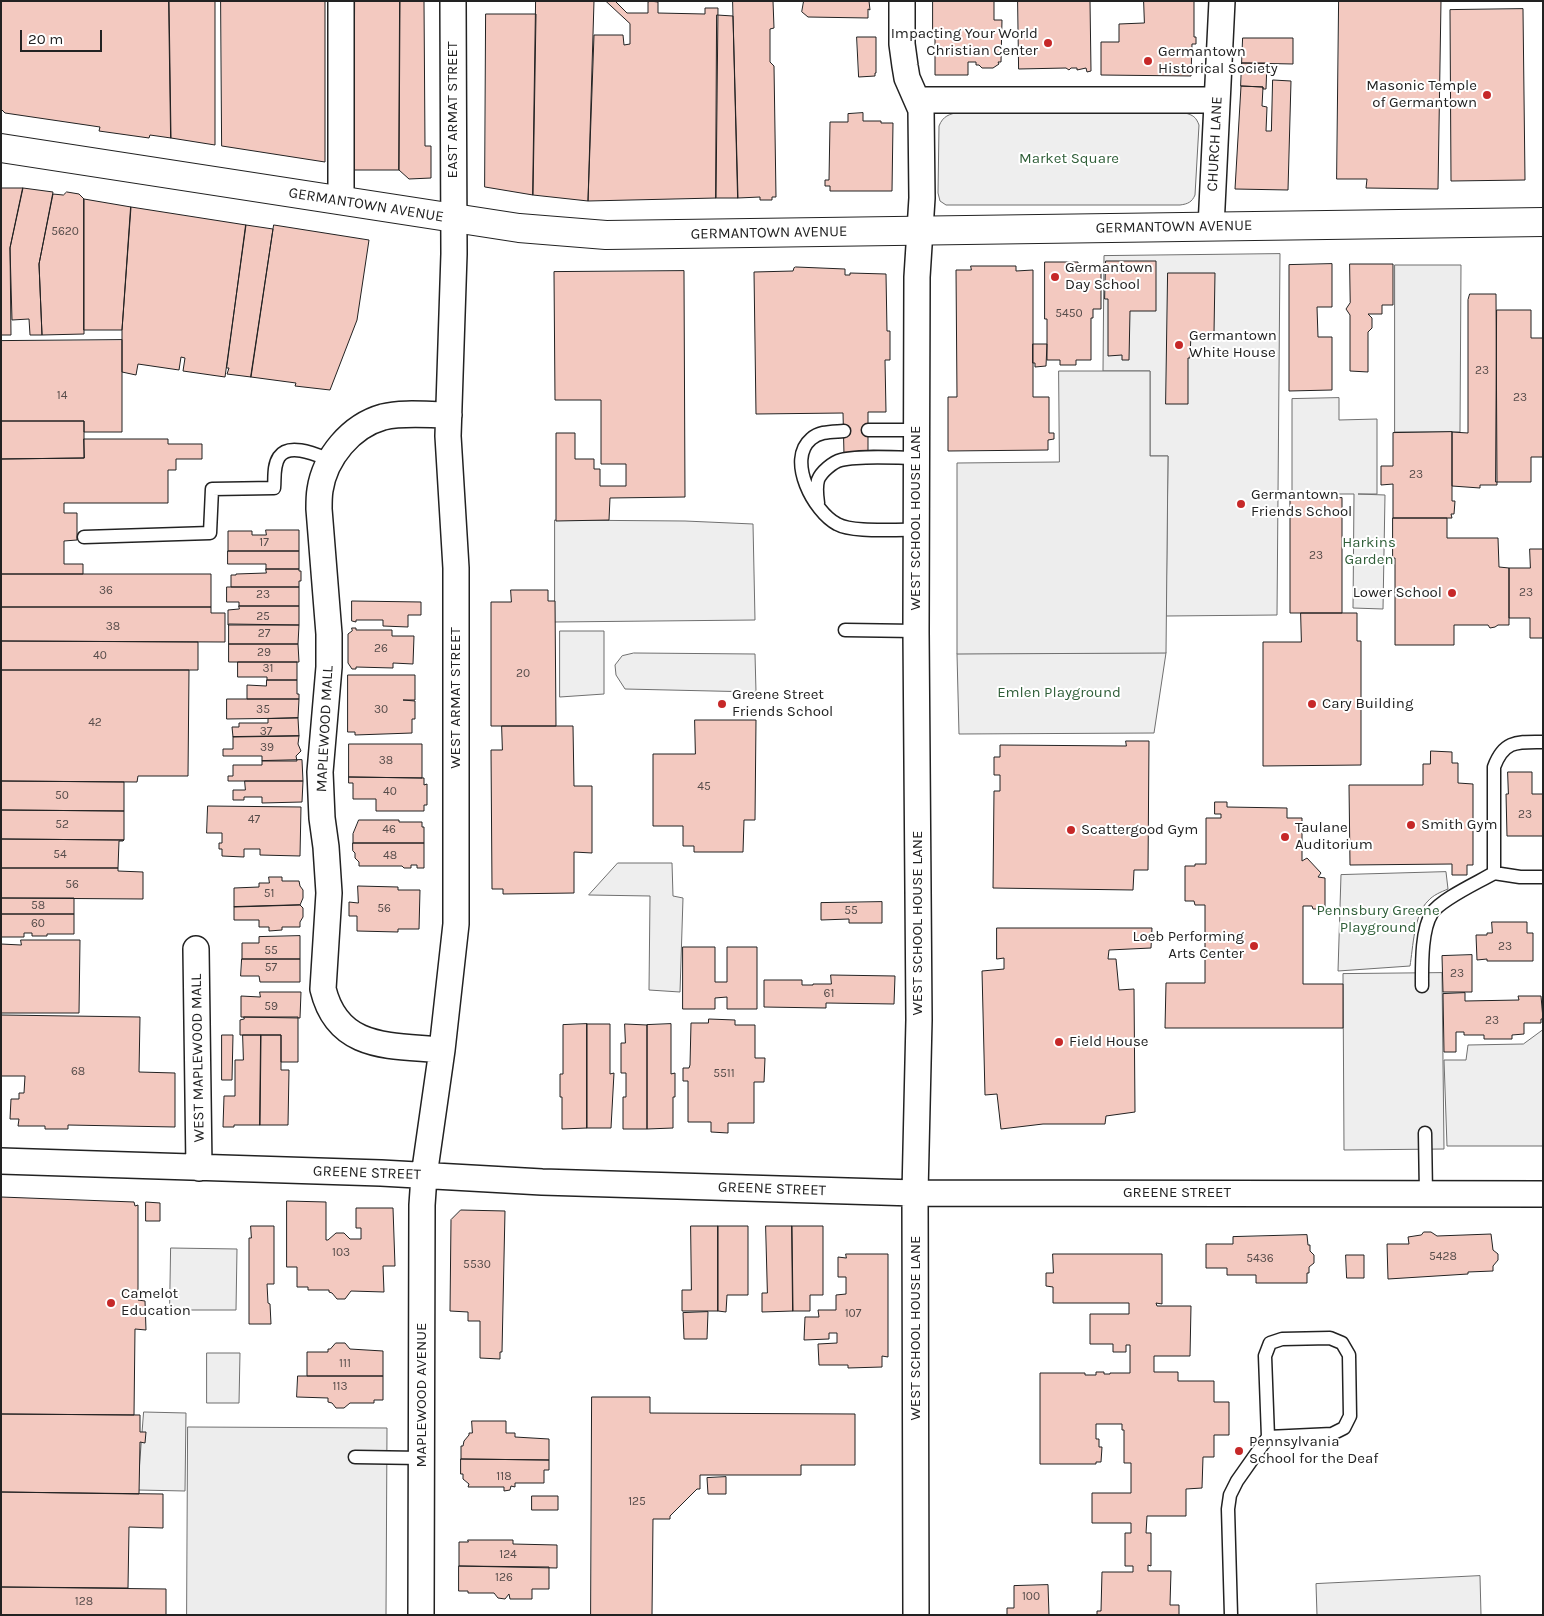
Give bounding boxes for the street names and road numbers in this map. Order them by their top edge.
street label: EAST ARMAT STREET [444,42,462,178]
street label: CHURCH LANE [1204,96,1226,192]
street label: GERMANTOWN AVENUE [287,184,445,226]
street label: GERMANTOWN AVENUE [1095,217,1253,237]
street label: GERMANTOWN AVENUE [690,223,848,243]
street label: WEST SCHOOL HOUSE LANE [907,425,925,611]
street label: WEST ARMAT STREET [447,627,465,769]
street label: MAPLEWOOD MALL [313,665,337,793]
street label: WEST SCHOOL HOUSE LANE [909,830,927,1016]
street label: WEST MAPLEWOOD MALL [188,974,208,1142]
street label: GREENE STREET [313,1162,421,1184]
street label: GREENE STREET [718,1178,826,1200]
street label: GREENE STREET [1123,1184,1231,1202]
street label: WEST SCHOOL HOUSE LANE [907,1235,925,1421]
street label: MAPLEWOOD AVENUE [413,1323,431,1467]

